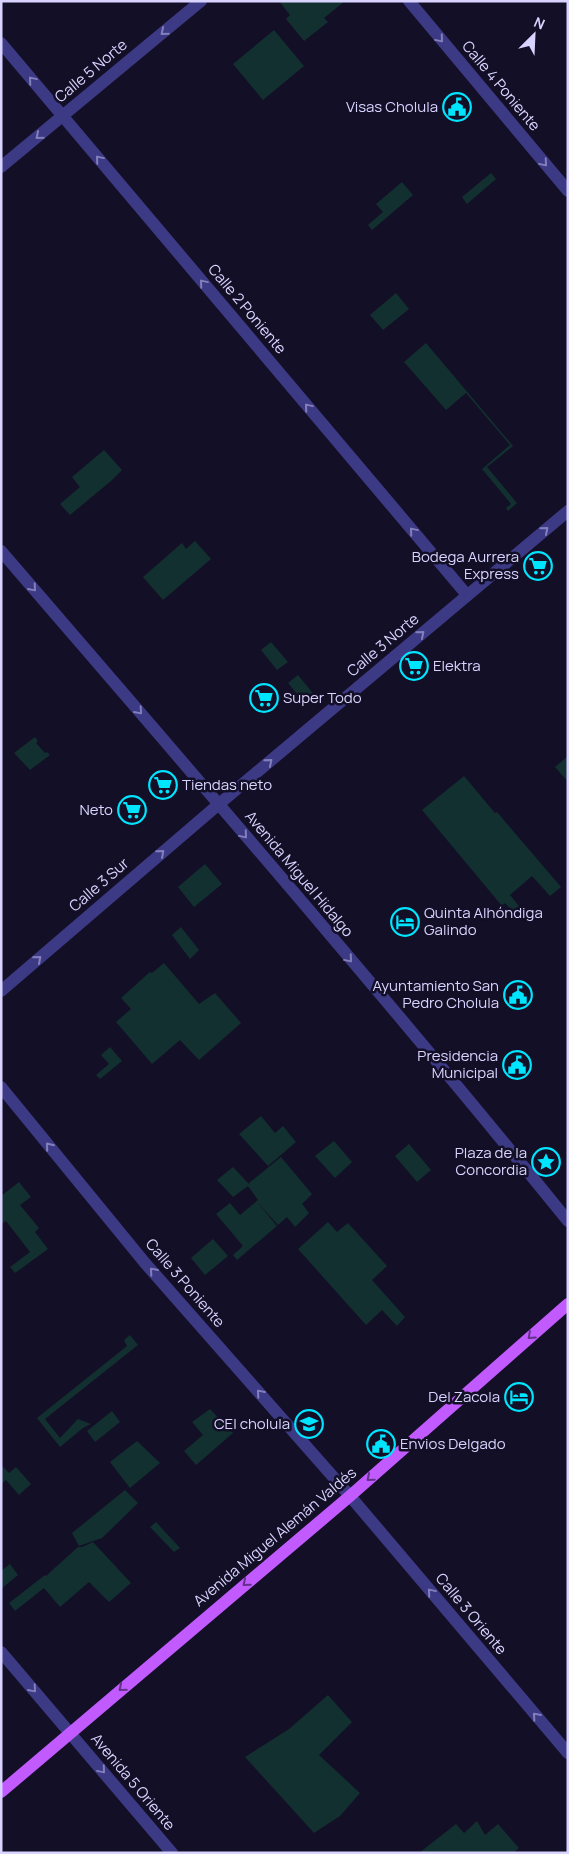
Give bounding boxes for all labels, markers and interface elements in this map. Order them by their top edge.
north arrow [509,10,559,60]
text: N [531,12,548,33]
one-way arrow [161,27,170,35]
one-way arrow [435,33,444,42]
street label: Calle 5 Norte [50,34,132,107]
street label: Calle 4 Poniente [457,36,546,135]
one-way arrow [29,76,38,85]
public building icon: Visas Cholula [442,92,472,122]
place label: Visas Cholula [346,96,438,117]
one-way arrow [35,130,44,139]
one-way arrow [95,155,104,164]
one-way arrow [539,158,548,167]
street label: Calle 2 Poniente [203,259,291,358]
one-way arrow [201,280,209,289]
one-way arrow [306,404,314,413]
one-way arrow [539,527,548,536]
one-way arrow [410,528,419,537]
place label: Bodega Aurrera Express [412,546,519,584]
supermarket icon: Bodega Aurrera Express [523,551,553,581]
one-way arrow [27,582,36,591]
street label: Calle 3 Norte [342,608,423,681]
one-way arrow [415,631,424,640]
supermarket icon: Elektra [399,651,429,681]
place label: Elektra [433,655,481,676]
supermarket icon: Super Todo [249,683,279,713]
place label: Super Todo [283,687,362,708]
one-way arrow [133,706,142,715]
one-way arrow [264,758,273,767]
supermarket icon: Tiendas neto [148,770,178,800]
place label: Tiendas neto [182,774,272,795]
supermarket icon: Neto [117,795,147,825]
place label: Neto [79,799,113,820]
street label: Avenida Miguel Hidalgo [240,806,359,941]
one-way arrow [239,829,248,838]
one-way arrow [156,850,165,859]
street label: Calle 3 Sur [64,852,133,916]
place label: Quinta Alhóndiga Galindo [424,902,543,940]
hotel icon: Quinta Alhóndiga Galindo [390,907,420,937]
one-way arrow [344,953,352,962]
one-way arrow [33,956,42,965]
place label: Ayuntamiento San Pedro Cholula [372,975,499,1013]
public building icon: Ayuntamiento San Pedro Cholula [503,980,533,1010]
place label: Presidencia Municipal [417,1045,498,1083]
public building icon: Presidencia Municipal [502,1050,532,1080]
place label: Plaza de la Concordia [455,1142,527,1180]
one-way arrow [47,1143,55,1152]
place icon: Plaza de la Concordia [531,1147,561,1177]
street label: Calle 3 Poniente [141,1234,230,1332]
one-way arrow [150,1268,159,1277]
one-way arrow [528,1330,537,1339]
hotel icon: Del Zacola [504,1382,534,1412]
place label: Del Zacola [428,1386,500,1407]
one-way arrow [257,1390,266,1399]
school or university icon: CEI cholula [294,1409,324,1439]
place label: CEI cholula [214,1413,290,1434]
public building icon: Envios Delgado [366,1429,396,1459]
place label: Envios Delgado [400,1433,506,1454]
street label: Avenida Miguel Alemán Valdés [189,1462,361,1611]
one-way arrow [366,1472,375,1481]
street label: Calle 3 Oriente [431,1568,512,1659]
one-way arrow [243,1578,252,1587]
one-way arrow [428,1589,437,1598]
one-way arrow [119,1683,128,1692]
one-way arrow [27,1684,36,1693]
one-way arrow [533,1713,542,1722]
street label: Avenida 5 Oriente [87,1729,180,1835]
one-way arrow [96,1764,105,1773]

